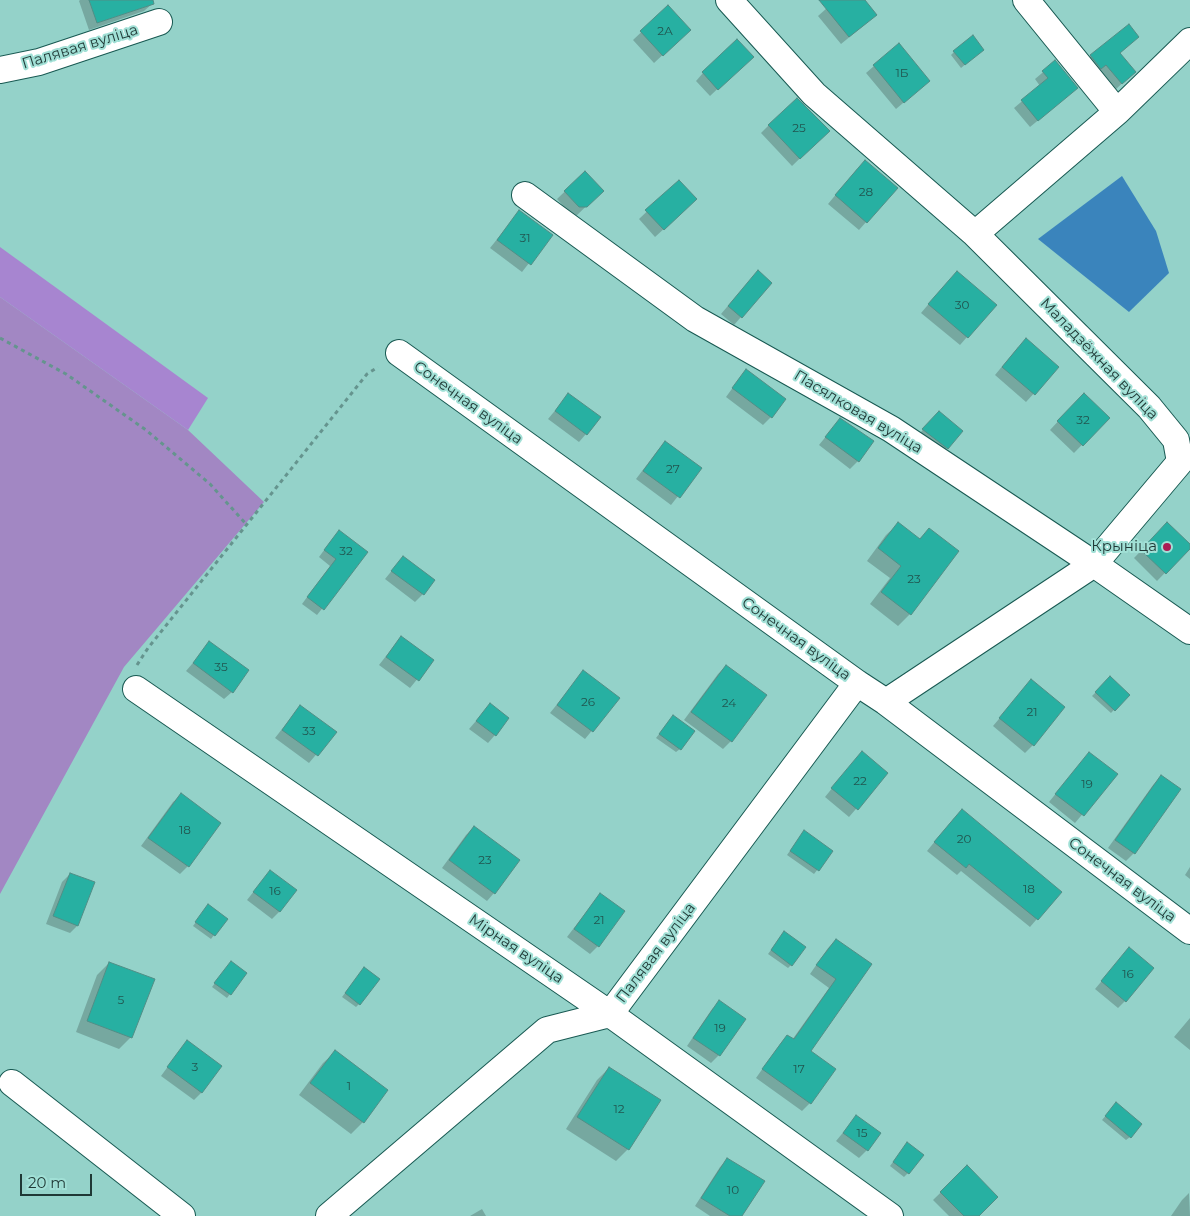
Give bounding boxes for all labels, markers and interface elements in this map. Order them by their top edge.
street label: Палявая вуліца [20,21,140,73]
house number: 2А [657,24,673,38]
house number: 1Б [895,66,909,80]
house number: 25 [792,121,806,135]
house number: 28 [859,185,873,199]
house number: 31 [519,231,531,245]
street label: Маладзёжная вуліца [1036,294,1162,424]
house number: 30 [955,298,969,312]
street label: Сонечная вуліца [410,358,526,448]
street label: Пасялковая вуліца [791,367,925,457]
house number: 32 [1076,413,1090,427]
house number: 27 [666,462,680,476]
place label: Крыніца [1091,538,1157,556]
marker: Крыніца [1161,541,1173,553]
house number: 32 [339,544,353,558]
house number: 23 [907,572,921,586]
street label: Сонечная вуліца [738,594,854,684]
house number: 35 [214,660,228,674]
house number: 26 [581,695,595,709]
house number: 24 [722,696,736,710]
house number: 21 [1026,705,1038,719]
house number: 33 [302,724,316,738]
house number: 22 [853,774,867,788]
house number: 19 [1081,777,1093,791]
house number: 18 [179,823,191,837]
house number: 20 [957,832,971,846]
street label: Сонечная вуліца [1065,834,1179,926]
house number: 23 [478,853,492,867]
house number: 18 [1023,882,1035,896]
house number: 16 [269,884,281,898]
street label: Палявая вуліца [613,900,699,1006]
street label: Мірная вуліца [465,911,567,987]
house number: 21 [593,913,605,927]
house number: 16 [1122,967,1134,981]
house number: 5 [118,993,124,1007]
house number: 19 [714,1021,726,1035]
house number: 3 [192,1060,198,1074]
house number: 17 [793,1062,805,1076]
house number: 1 [347,1079,351,1093]
house number: 12 [613,1102,625,1116]
house number: 15 [856,1126,868,1140]
scale bar [22,1164,95,1196]
text: 20 m [28,1173,66,1192]
house number: 10 [727,1183,739,1197]

